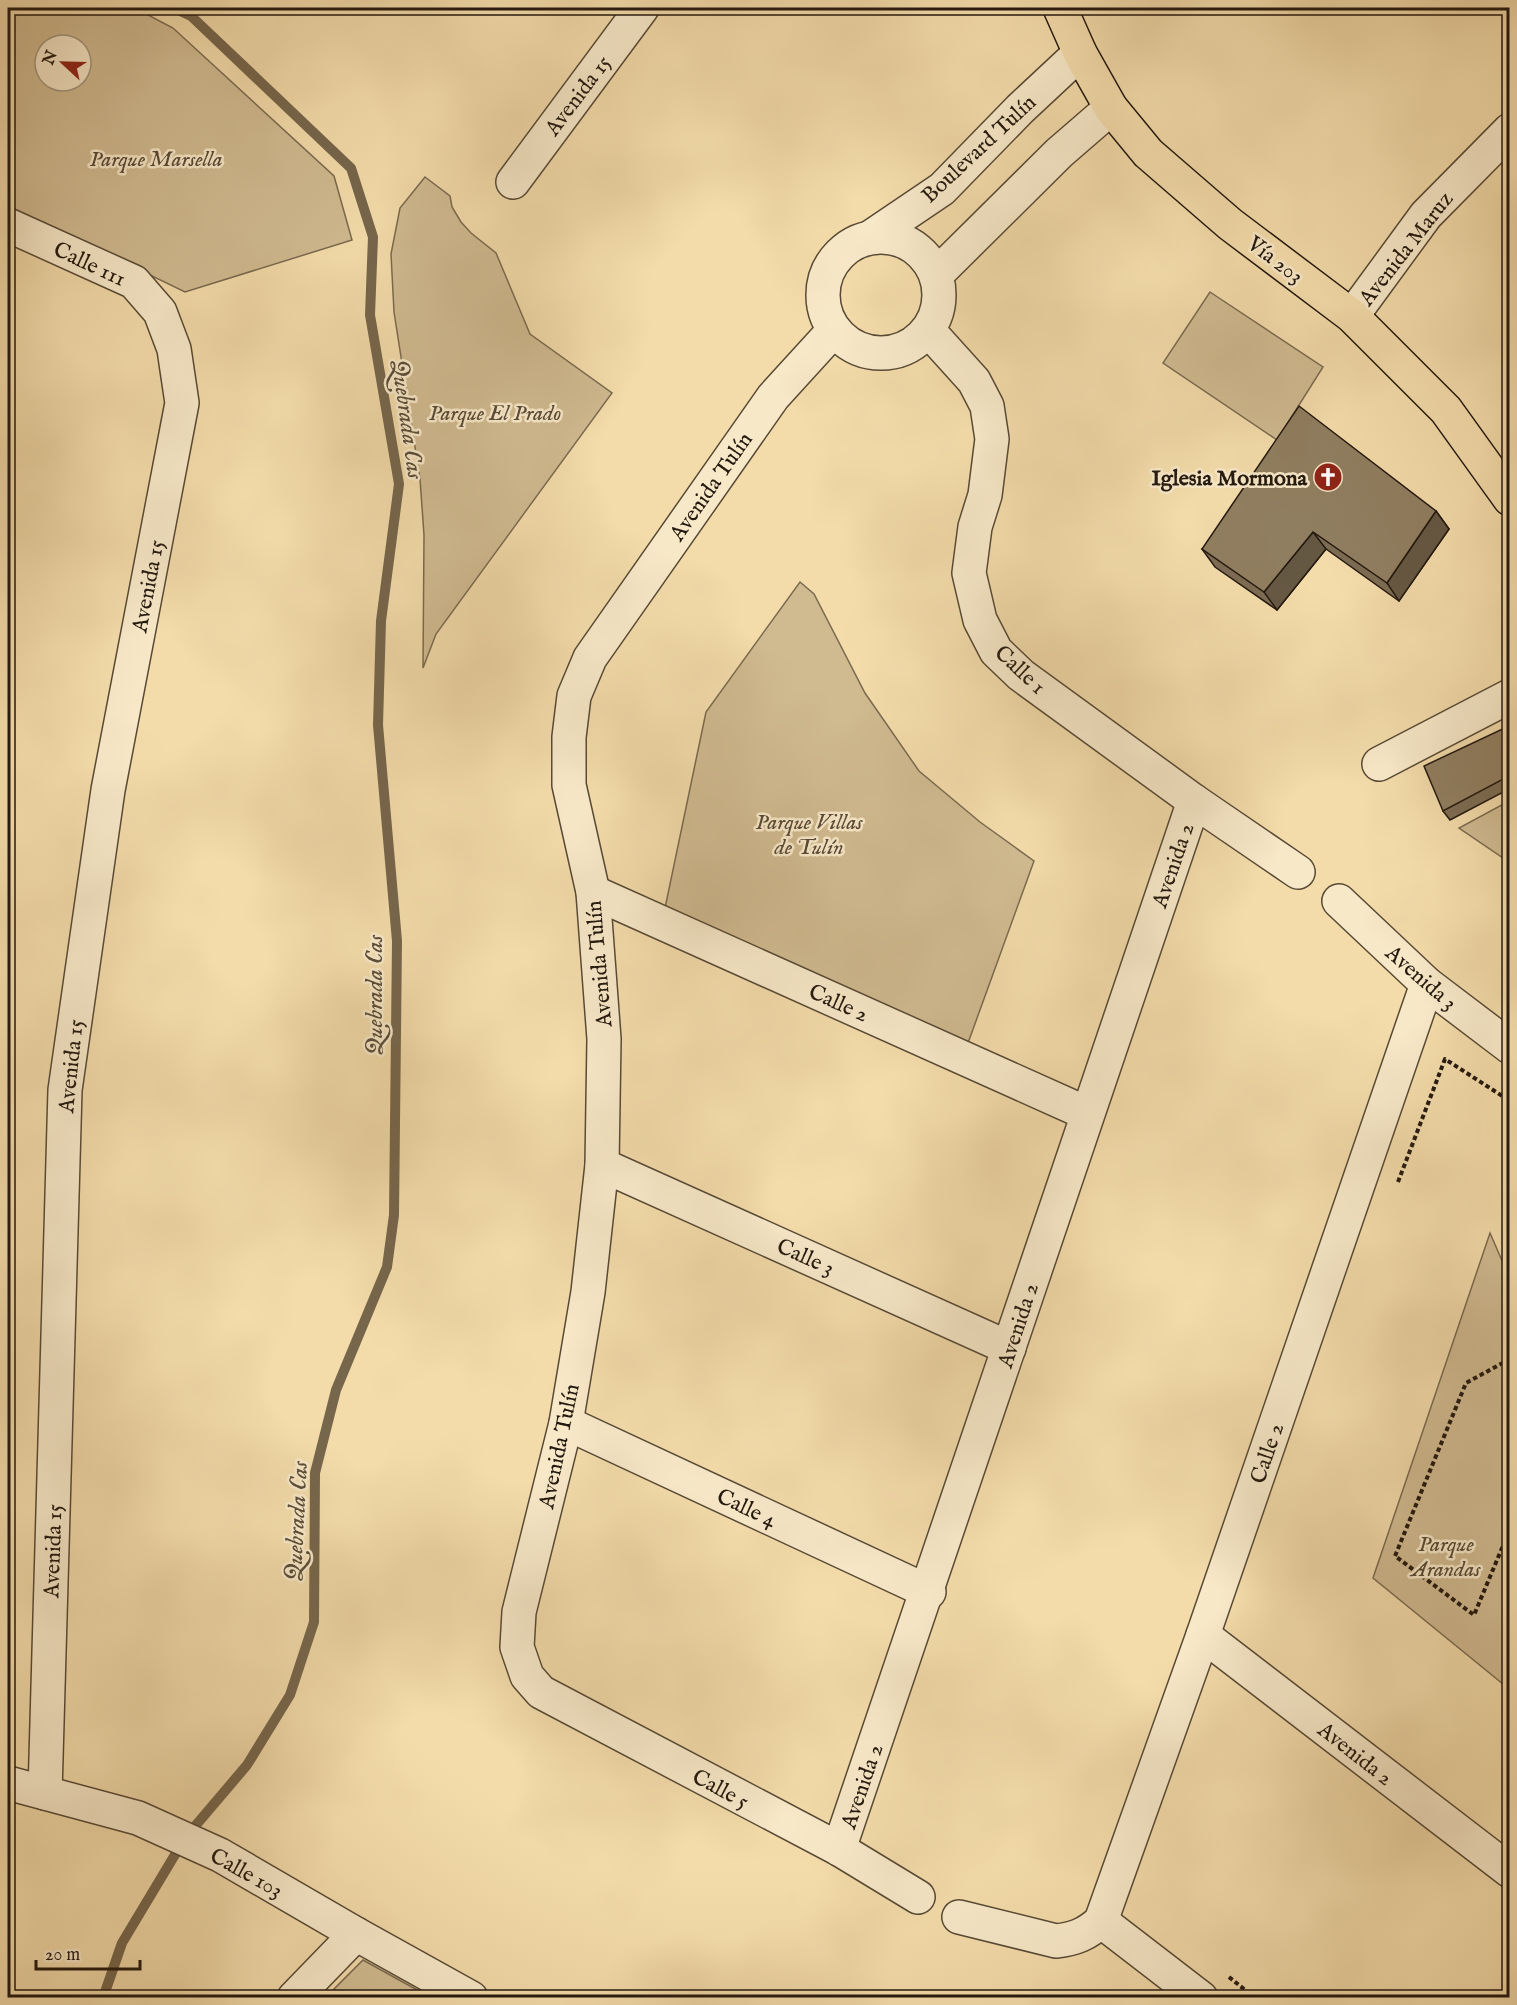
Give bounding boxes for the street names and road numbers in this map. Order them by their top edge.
street label: Avenida 15 [539,50,618,143]
street label: Boulevard Tulín [916,89,1043,210]
street label: Avenida Maruz [1353,186,1460,313]
street label: Vía 203 [1240,230,1309,291]
street label: Calle 111 [48,236,130,294]
street label: Avenida Tulín [663,427,760,548]
street label: Avenida 15 [126,538,172,636]
street label: Calle 1 [988,640,1051,701]
street label: Avenida 2 [1146,819,1201,913]
street label: Avenida Tulín [580,899,620,1029]
street label: Avenida 3 [1378,939,1462,1017]
street label: Calle 2 [804,978,872,1029]
street label: Avenida 15 [53,1018,91,1115]
street label: Calle 3 [772,1233,838,1283]
street label: Avenida 2 [992,1279,1046,1373]
street label: Avenida Tulín [533,1381,587,1512]
street label: Calle 2 [1244,1420,1291,1488]
street label: Calle 4 [712,1483,781,1535]
street label: Avenida 15 [38,1504,70,1599]
street label: Avenida 2 [1311,1716,1398,1793]
street label: Avenida 2 [835,1740,890,1834]
street label: Calle 5 [687,1763,753,1816]
street label: Calle 103 [205,1842,287,1905]

